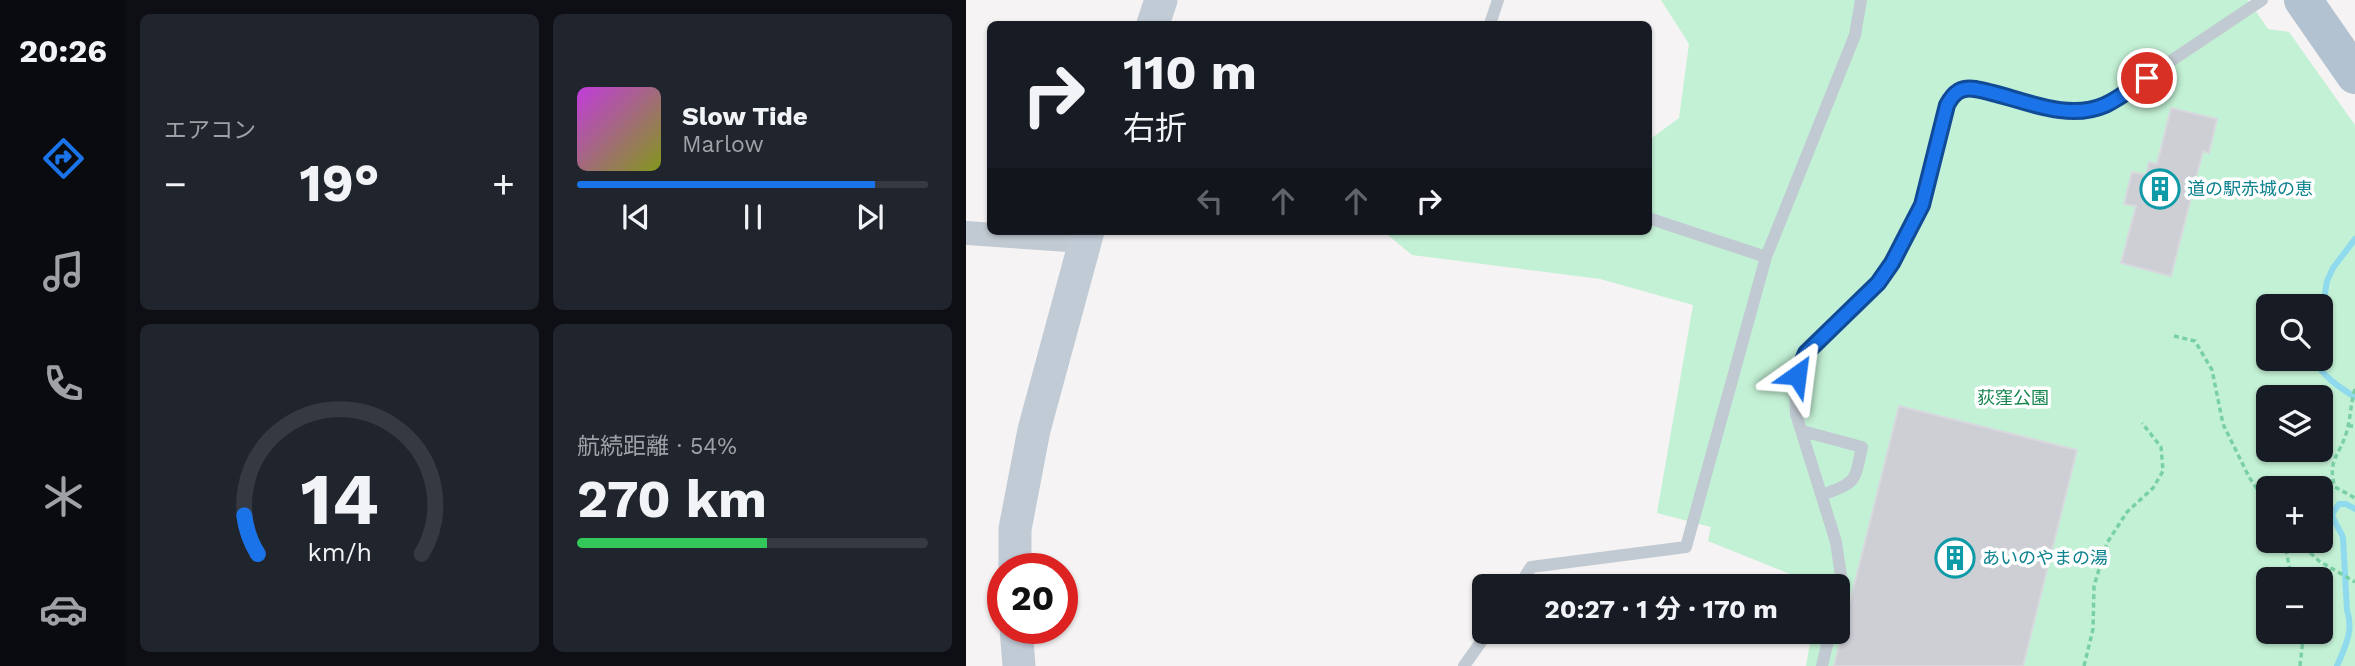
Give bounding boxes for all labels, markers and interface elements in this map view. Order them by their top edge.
text: 20:26 [19,32,107,70]
text: 110 m [1123,43,1257,101]
pin [2117,48,2177,108]
icon: right [1008,49,1099,140]
icon: arrive [2128,59,2166,97]
text: Slow Tide [682,101,808,131]
text: 右折 [1123,109,1187,147]
text: エアコン [164,117,256,144]
text: Marlow [682,131,764,158]
icon: directions [39,134,88,183]
text: 19° [299,153,380,214]
text: − [164,162,187,206]
text: + [492,162,515,206]
building icon: 道の駅赤城の恵 [2139,168,2181,210]
place label: 道の駅赤城の恵 [2187,178,2313,199]
icon: left [1191,182,1229,220]
icon: ahead [1264,182,1302,220]
icon: ahead [1337,182,1375,220]
icon: right [1410,182,1448,220]
icon: previous [617,198,655,236]
icon: pause [734,198,772,236]
icon: next [851,198,889,236]
icon: music [39,247,88,296]
map controls [2256,294,2333,644]
button: search [2256,294,2333,371]
position arrow [1760,338,1834,412]
icon: phone [39,359,88,408]
button: layers [2256,385,2333,462]
park label: 荻窪公園 [1977,387,2049,408]
text: 航続距離 · 54% [577,433,737,460]
text: 14 [300,456,379,542]
text: 270 km [577,469,767,530]
icon: climate [39,472,88,521]
button: + [2256,476,2333,553]
building icon: あいのやまの湯 [1934,537,1976,579]
text: km/h [307,538,372,567]
place label: あいのやまの湯 [1982,547,2108,568]
speed limit sign: 20 [987,553,1078,644]
button: − [2256,567,2333,644]
icon: car [39,585,88,634]
text: 20:27 · 1 分 · 170 m [1544,594,1778,624]

